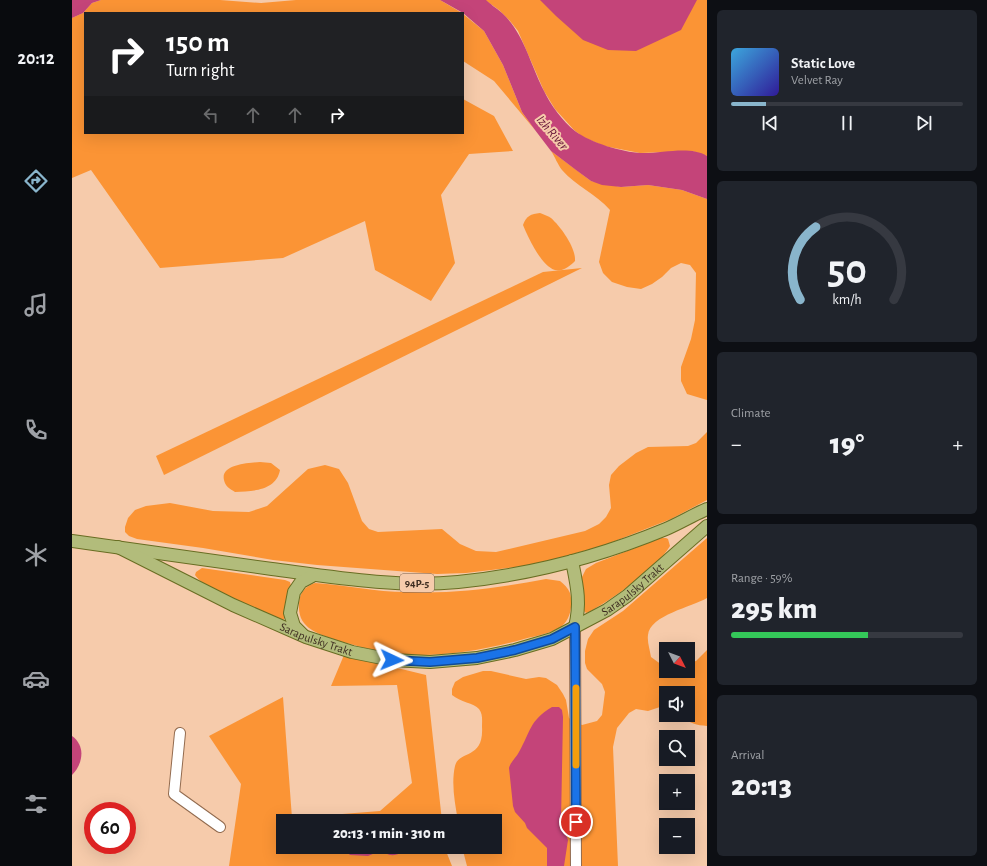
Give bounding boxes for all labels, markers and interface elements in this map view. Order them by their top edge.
icon: right [100,28,152,80]
text: 150 m [166,29,230,57]
text: 20:12 [18,50,54,68]
text: Static Love [791,56,855,71]
text: Turn right [166,62,235,80]
text: Velvet Ray [791,74,843,87]
icon: left [200,104,222,126]
icon: ahead [242,104,264,126]
icon: ahead [284,104,306,126]
icon: right [326,104,348,126]
icon: previous [759,112,781,134]
icon: pause [836,112,858,134]
icon: next [913,112,935,134]
water label: Izh River [534,113,571,153]
icon: directions [22,167,50,195]
text: 50 [827,250,867,291]
icon: music [22,291,50,319]
text: km/h [832,292,862,306]
text: Climate [731,407,770,420]
icon: phone [22,416,50,444]
text: 19° [830,429,864,459]
text: − [731,433,742,455]
text: + [952,433,963,455]
icon: climate [22,541,50,569]
street label: Sarapulsky Trakt [599,561,666,618]
text: Range · 59% [731,572,792,585]
road number: 94Р-5 [400,574,434,592]
text: 295 km [731,594,817,624]
street label: Sarapulsky Trakt [278,620,354,658]
position arrow [371,639,413,681]
north arrow [659,642,695,678]
map controls [659,642,695,854]
icon: car [22,665,50,693]
button: sound [659,686,695,722]
button: search [659,730,695,766]
text: Arrival [731,749,764,762]
text: 20:13 [731,771,792,801]
button: + [659,774,695,810]
icon: filters [22,790,50,818]
speed limit sign: 60 [84,802,136,854]
pin [559,805,593,839]
icon: arrive [565,811,587,833]
button: − [659,818,695,854]
text: 20:13 · 1 min · 310 m [333,826,445,841]

